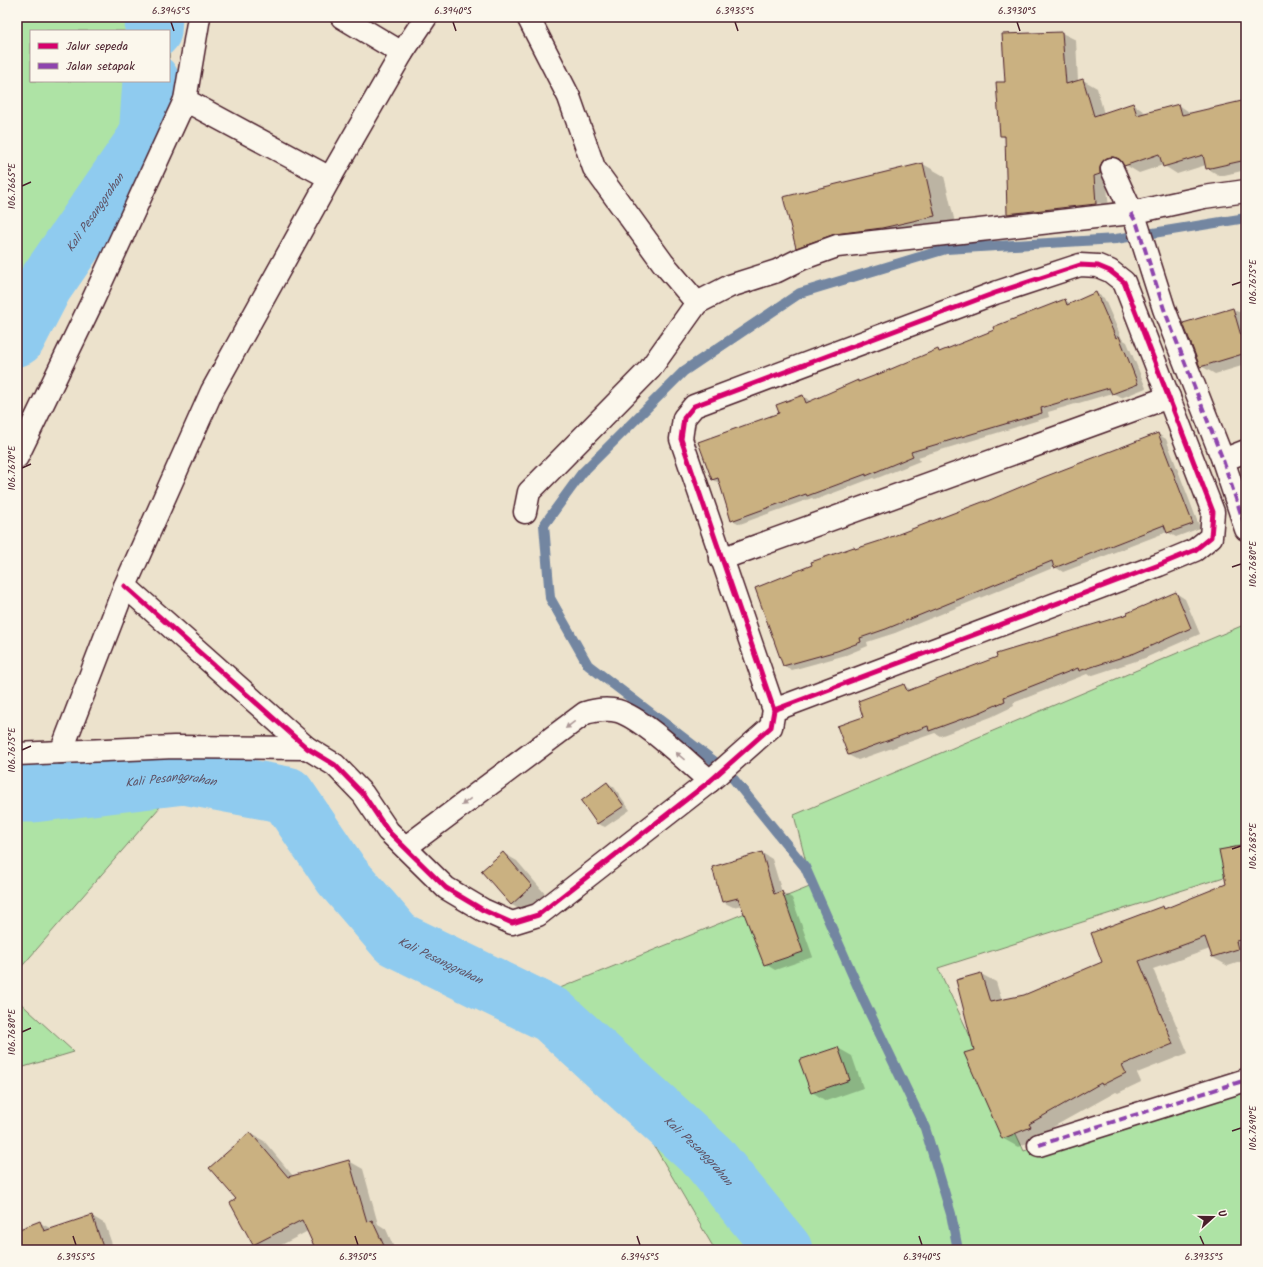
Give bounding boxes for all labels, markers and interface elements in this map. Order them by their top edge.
text: 6.3945°S [152,3,191,19]
text: 6.3940°S [434,3,473,19]
text: 6.3935°S [716,3,755,19]
text: 6.3930°S [998,3,1037,19]
legend [30,30,170,82]
text: Jalur sepeda [66,37,128,56]
text: Jalan setapak [66,57,135,76]
text: 106.7665°E [4,162,20,209]
water label: Kali Pesanggrahan [61,168,130,256]
text: 106.7675°E [1245,258,1261,305]
text: 106.7670°E [4,444,20,491]
text: 106.7680°E [1245,540,1261,587]
one-way arrow [565,720,575,728]
text: 106.7675°E [4,726,20,773]
one-way arrow [675,752,686,761]
water label: Kali Pesanggrahan [124,767,220,793]
one-way arrow [460,798,471,806]
text: 106.7685°E [1245,821,1261,869]
water label: Kali Pesanggrahan [395,932,487,990]
text: 106.7680°E [4,1008,20,1055]
text: 106.7690°E [1245,1104,1261,1151]
water label: Kali Pesanggrahan [659,1112,738,1191]
north arrow [1193,1197,1233,1237]
text: U [1212,1207,1231,1220]
text: 6.3955°S [57,1249,96,1265]
text: 6.3950°S [339,1249,377,1265]
text: 6.3945°S [621,1249,660,1265]
text: 6.3940°S [903,1249,942,1265]
text: 6.3935°S [1185,1249,1224,1265]

